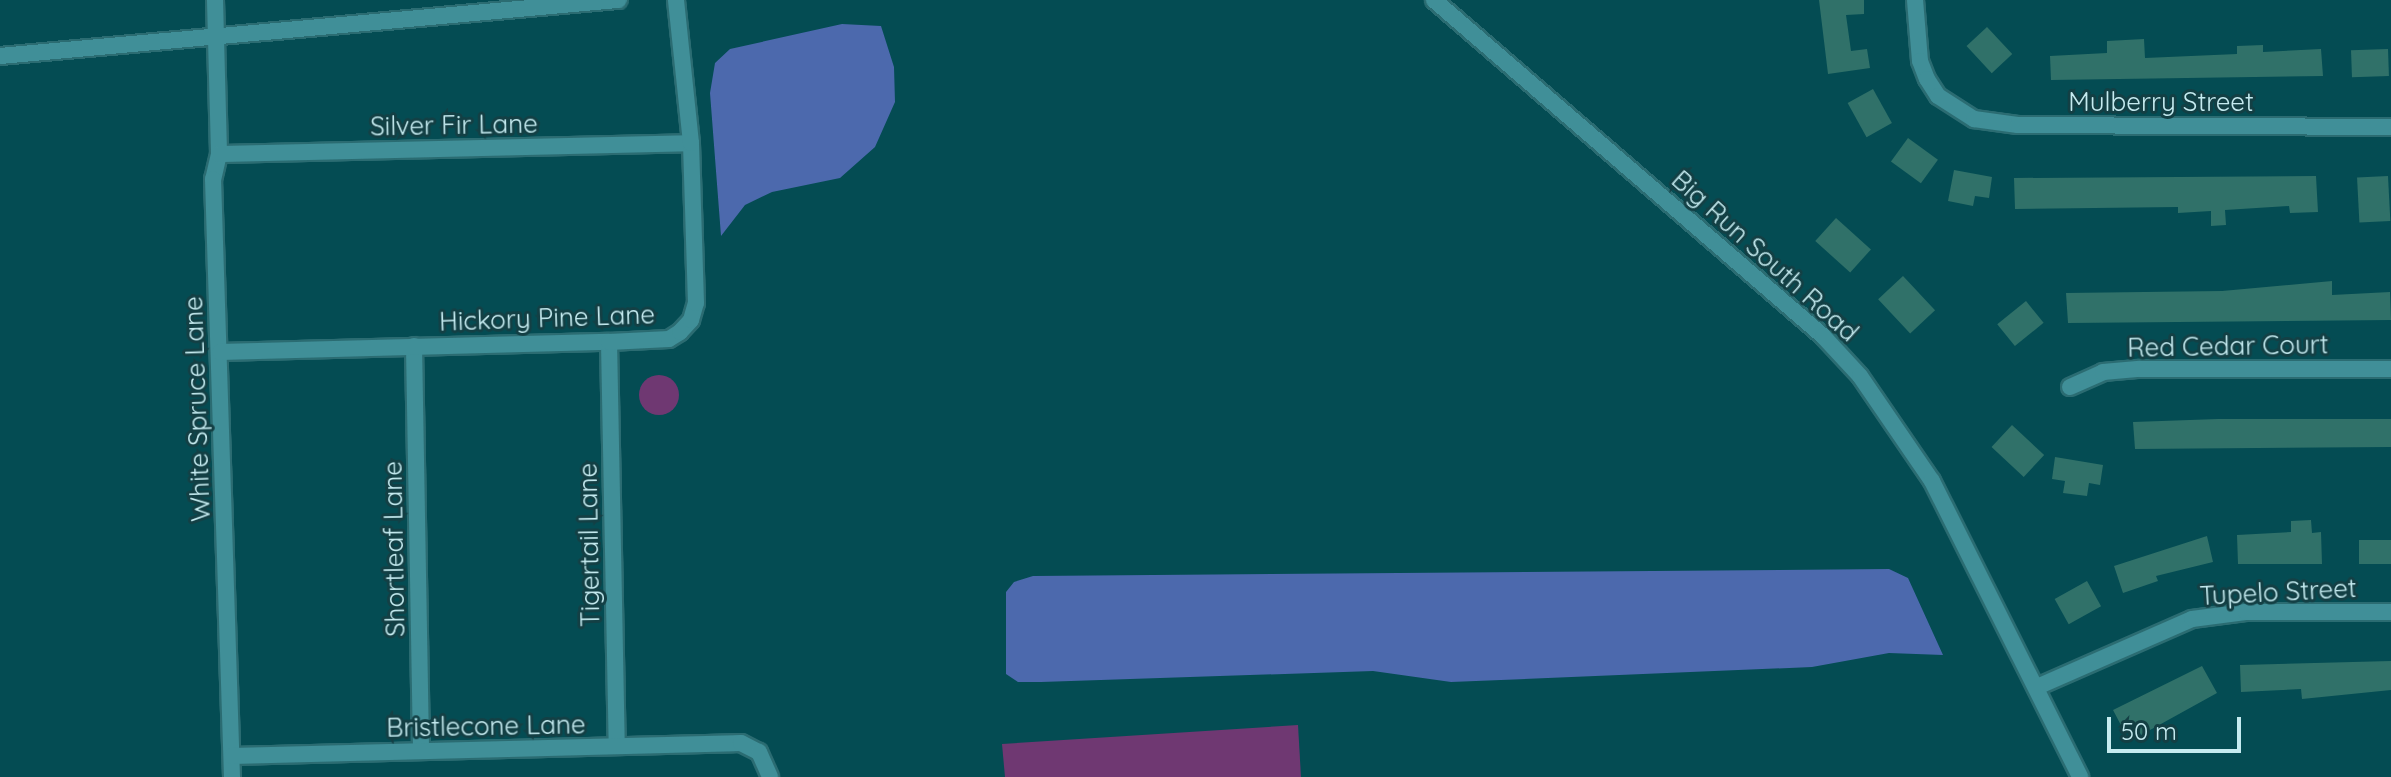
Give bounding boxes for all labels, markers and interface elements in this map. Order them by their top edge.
street label: Mulberry Street [2068,86,2254,118]
street label: Silver Fir Lane [370,108,538,142]
street label: Big Run South Road [1665,164,1865,348]
street label: White Spruce Lane [177,296,217,522]
street label: Hickory Pine Lane [439,299,655,337]
street label: Red Cedar Court [2127,329,2329,363]
street label: Shortleaf Lane [377,461,411,637]
street label: Tigertail Lane [572,463,606,627]
street label: Tupelo Street [2199,572,2357,612]
scale bar [2111,701,2245,751]
street label: Bristlecone Lane [386,709,586,743]
text: 50 m [2121,716,2177,746]

